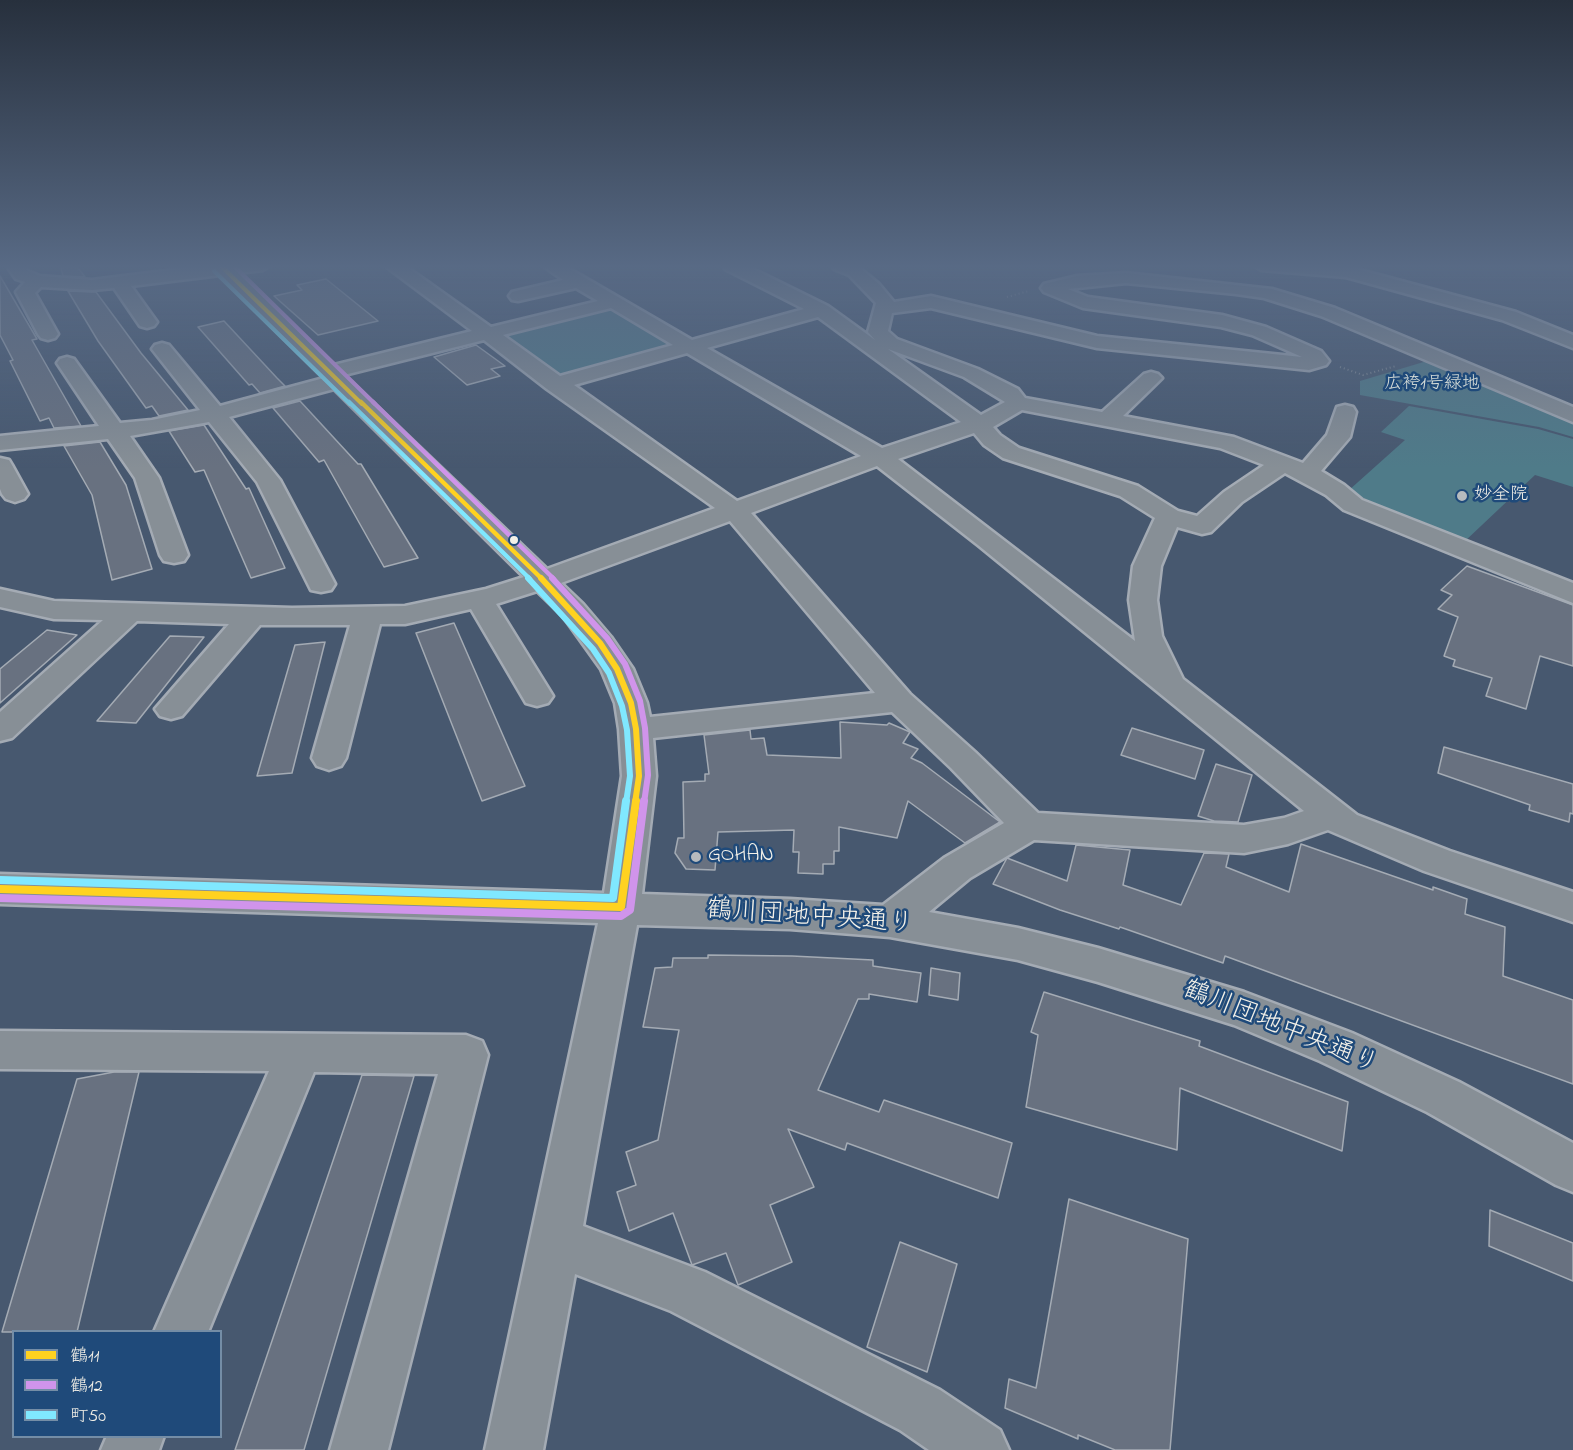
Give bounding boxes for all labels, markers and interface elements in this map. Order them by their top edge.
park label: 広袴1号緑地 [1384,374,1480,396]
place label: 妙全院 [1474,485,1528,507]
marker: 妙全院 [1455,489,1469,503]
unlabelled marker [508,534,520,546]
place label: GOHAN [708,844,774,870]
marker: GOHAN [689,850,703,864]
street label: 鶴川団地中央通り [705,896,915,942]
street label: 鶴川団地中央通り [1178,976,1382,1082]
legend [12,1330,222,1438]
text: 鶴11 [70,1344,99,1370]
text: 鶴12 [70,1374,103,1400]
text: 町50 [70,1404,106,1430]

